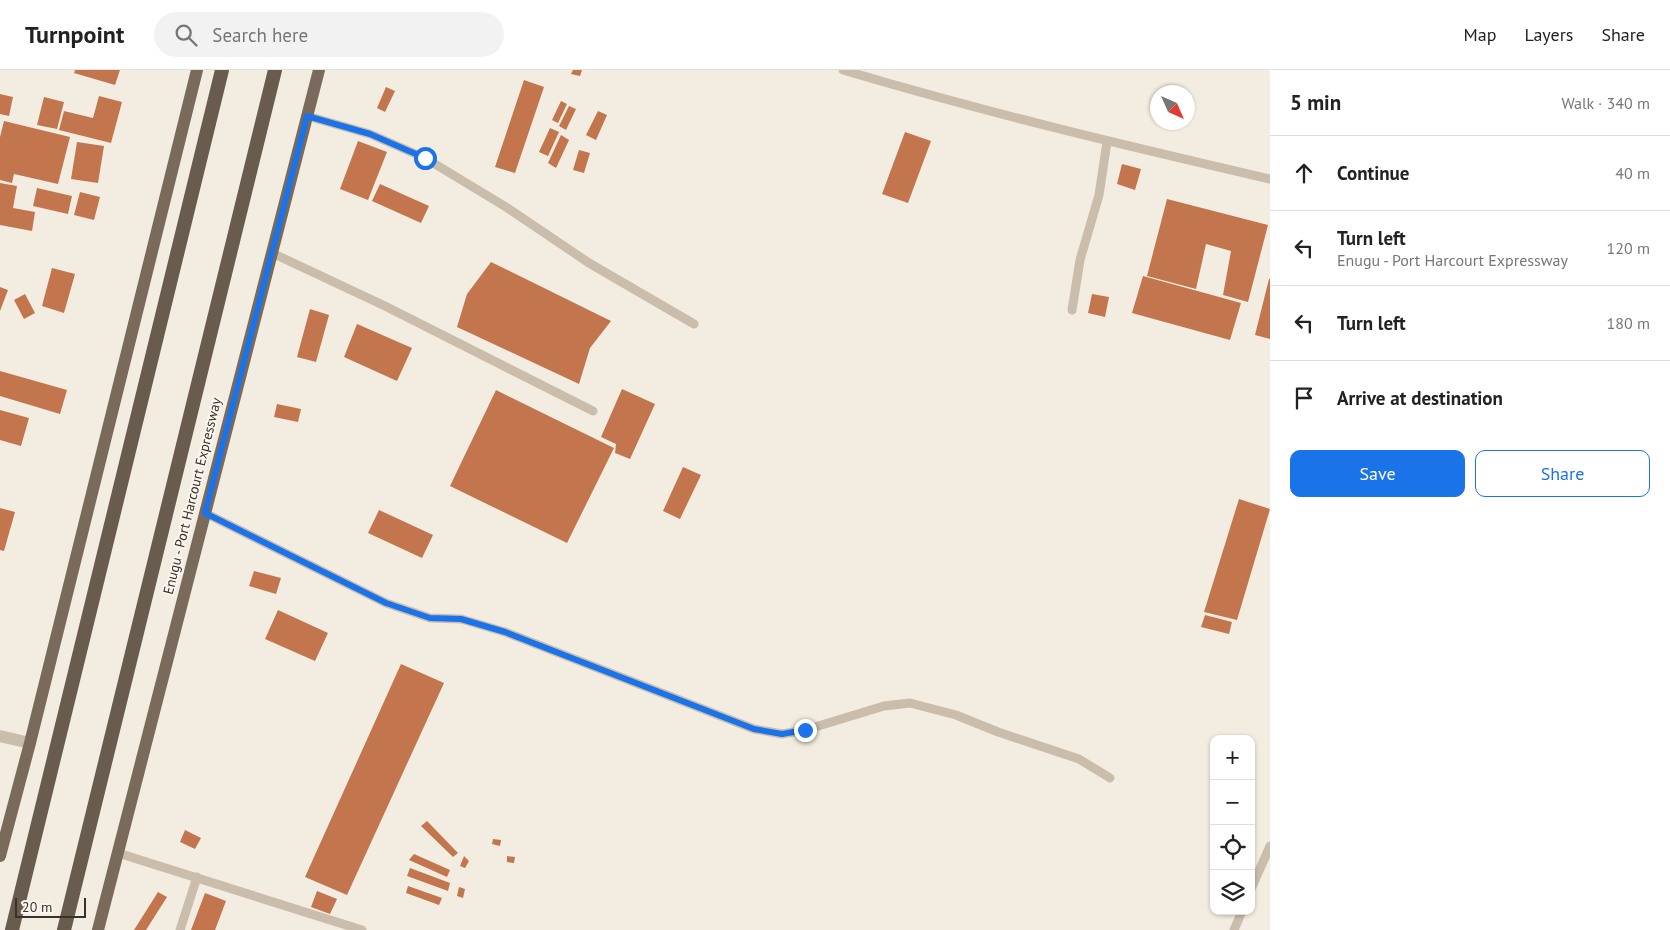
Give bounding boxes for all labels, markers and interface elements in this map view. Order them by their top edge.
search box [154,12,504,57]
text: Turnpoint [25,19,124,50]
icon: search [172,21,200,49]
text: Search here [212,23,308,47]
text: Map [1464,23,1496,46]
text: Layers [1524,23,1573,46]
text: Share [1601,23,1645,46]
north arrow [1150,85,1195,130]
text: 5 min [1290,89,1341,116]
text: Walk · 340 m [1561,93,1650,113]
route start [414,147,437,170]
icon: ahead [1290,159,1318,187]
text: Continue [1337,161,1409,185]
text: 40 m [1615,163,1650,183]
text: Turn left [1337,226,1406,250]
icon: left [1290,234,1318,262]
text: 120 m [1607,238,1650,258]
text: Enugu - Port Harcourt Expressway [1337,250,1568,270]
icon: left [1290,309,1318,337]
text: Turn left [1337,311,1406,335]
text: 180 m [1607,313,1650,333]
icon: arrive [1290,384,1318,412]
text: Arrive at destination [1337,386,1503,410]
street label: Enugu - Port Harcourt Expressway [159,395,225,596]
button: Save [1290,450,1465,497]
button: Share [1475,450,1650,497]
route end [794,719,817,742]
map controls [1210,735,1255,915]
button: + [1210,735,1255,780]
button: − [1210,780,1255,825]
button: locate [1210,825,1255,870]
button: layers [1210,870,1255,915]
scale bar [15,895,86,918]
text: 20 m [22,898,52,916]

